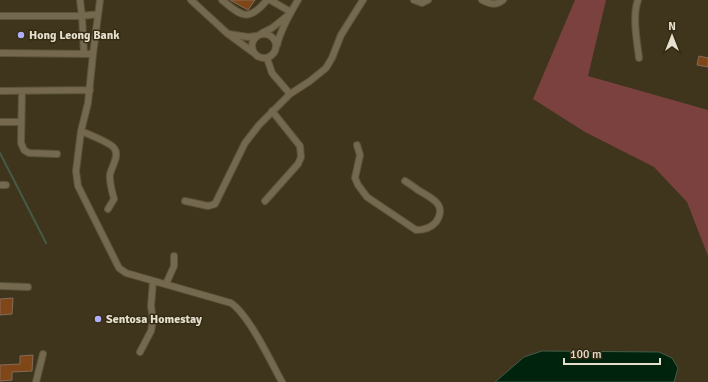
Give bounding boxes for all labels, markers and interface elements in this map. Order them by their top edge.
north arrow [652,16,692,56]
text: N [668,20,676,33]
place label: Hong Leong Bank [29,28,120,43]
marker: Hong Leong Bank [16,30,26,40]
place label: Sentosa Homestay [106,312,202,327]
marker: Sentosa Homestay [93,314,103,324]
scale bar [564,340,660,366]
text: 100 m [570,347,602,362]

